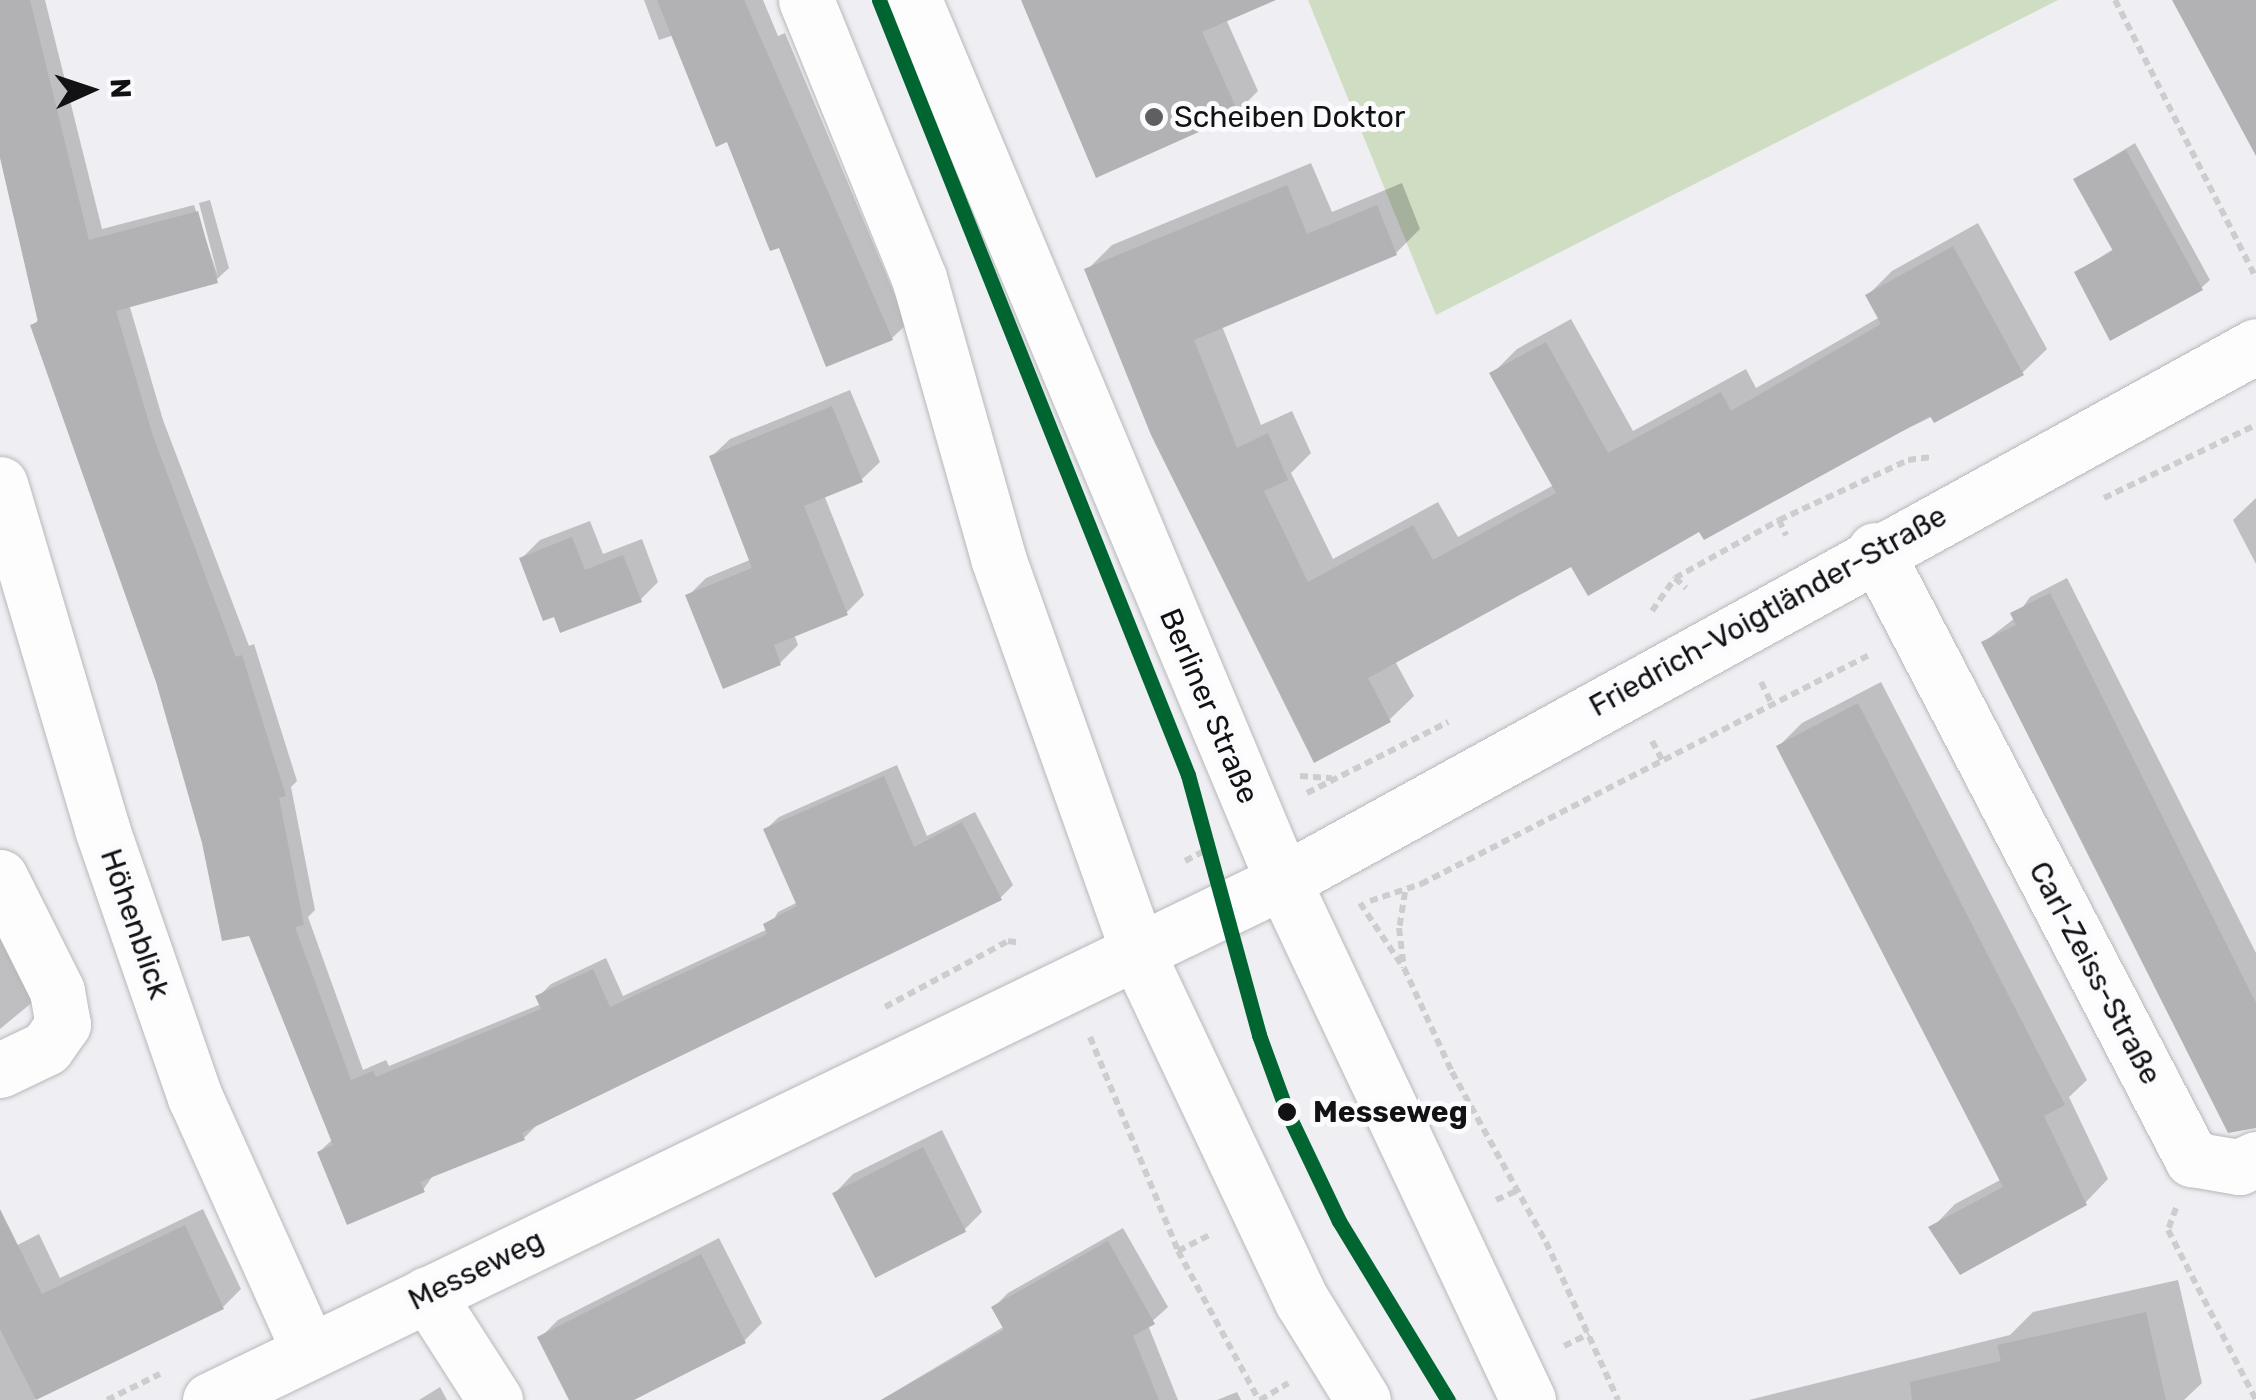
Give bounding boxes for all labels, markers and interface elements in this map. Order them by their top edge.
north arrow [40,40,140,140]
text: N [103,77,137,99]
place label: Scheiben Doktor [1174,99,1405,135]
marker: Scheiben Doktor [1143,106,1165,128]
street label: Friedrich-Voigtländer-Straße [1583,498,1953,724]
street label: Berliner Straße [1152,603,1266,809]
street label: Höhenblick [93,844,177,1004]
street label: Carl-Zeiss-Straße [2021,856,2169,1090]
place label: Messeweg [1313,1094,1468,1130]
marker: Messeweg [1270,1095,1304,1129]
street label: Messeweg [403,1222,549,1318]

